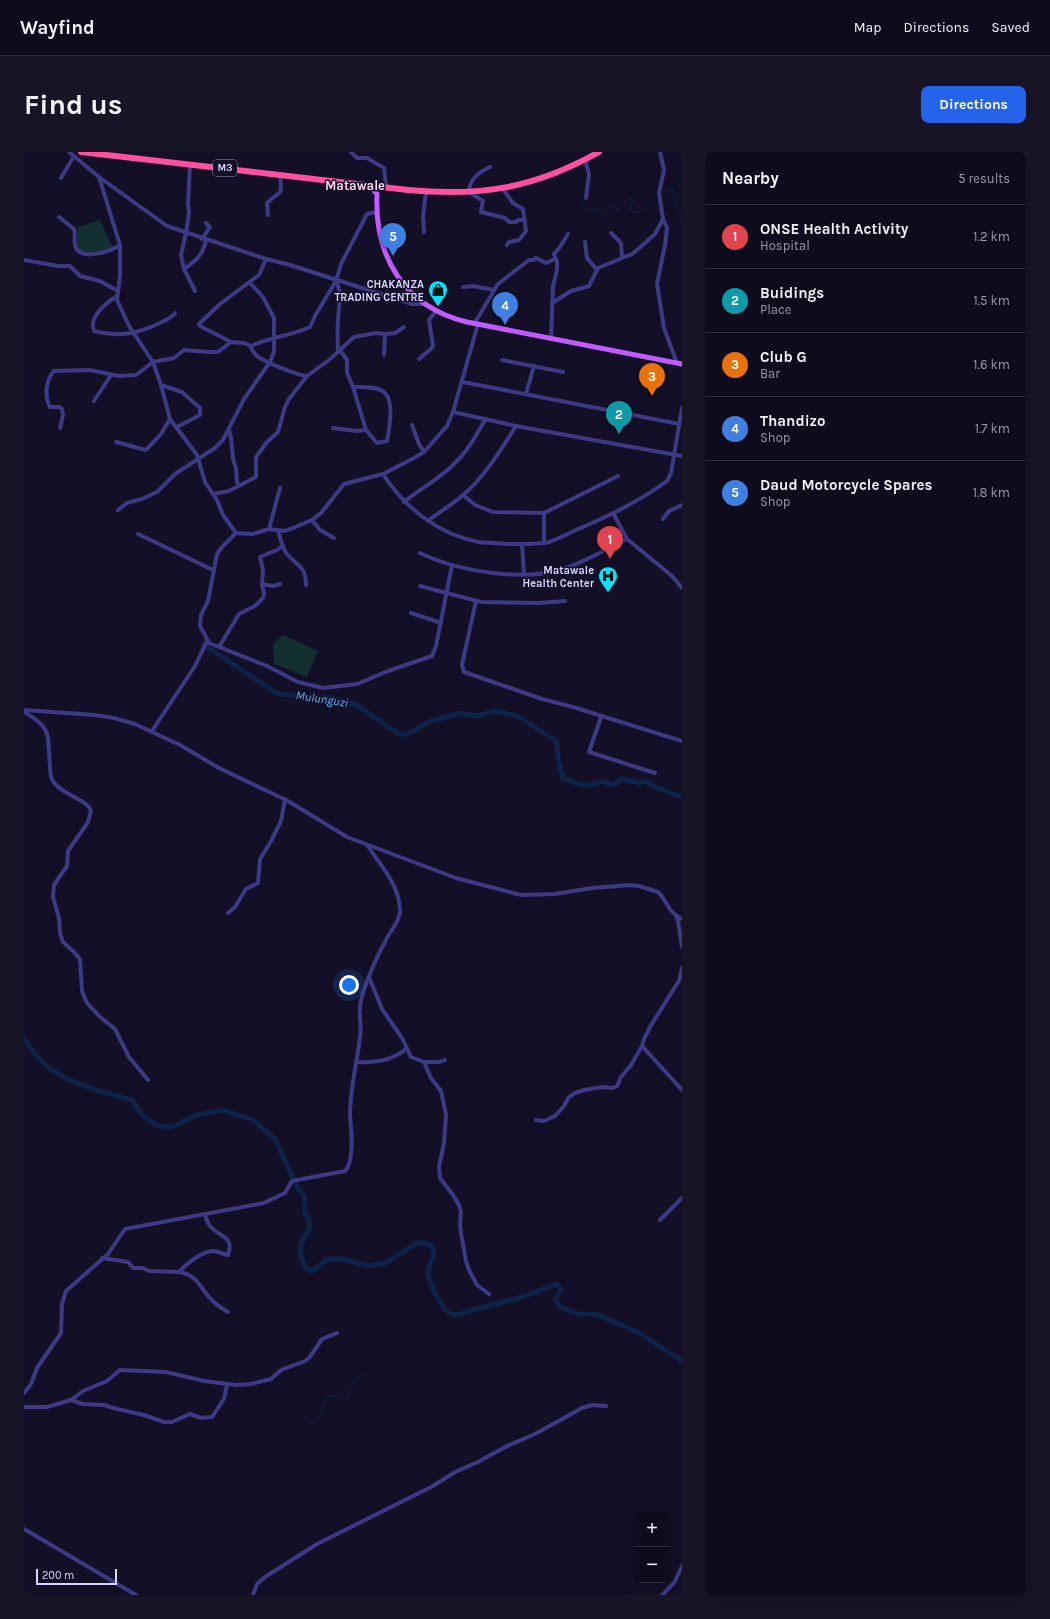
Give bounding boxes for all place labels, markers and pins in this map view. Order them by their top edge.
pin: 5 [380,223,406,256]
place label: CHAKANZA TRADING CENTRE [334,278,424,304]
shop icon: CHAKANZA TRADING CENTRE [427,279,449,307]
pin: 4 [492,292,518,325]
pin: 3 [639,363,665,396]
pin: 2 [606,401,632,434]
pin: 1 [597,526,623,559]
place label: Matawale Health Center [523,564,595,590]
hospital icon: Matawale Health Center [597,565,619,593]

